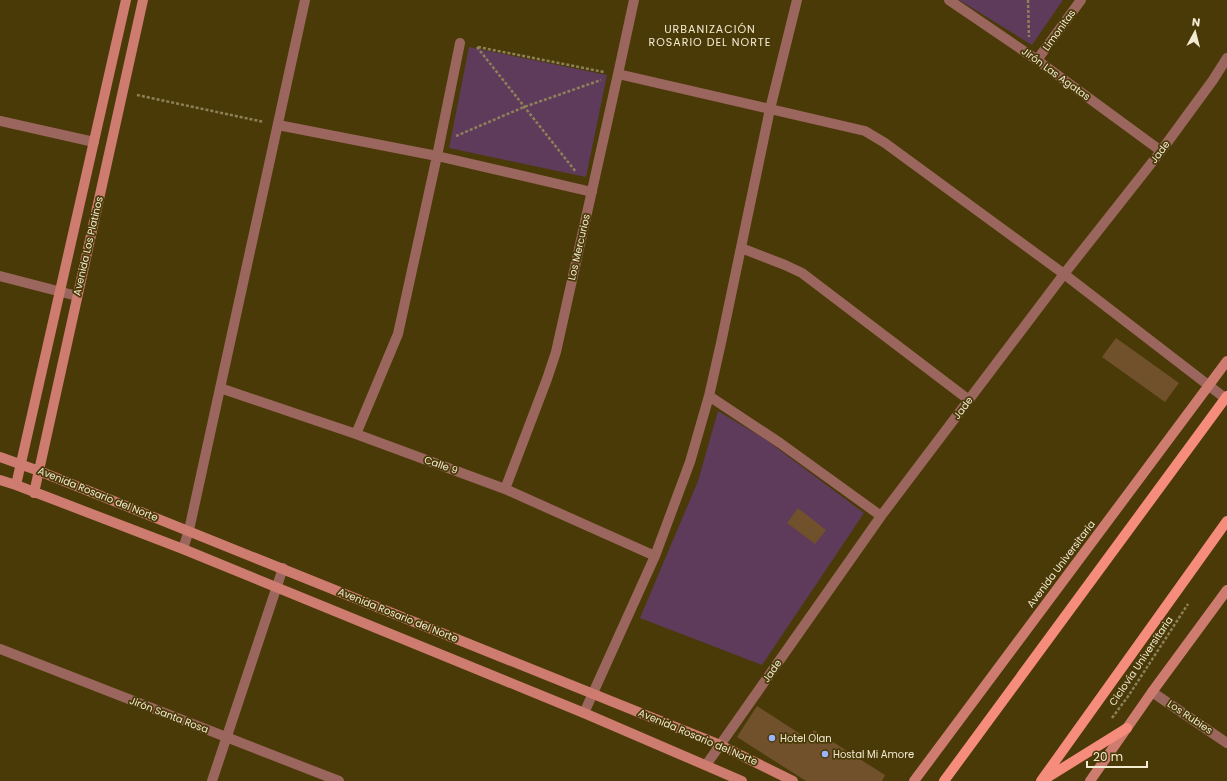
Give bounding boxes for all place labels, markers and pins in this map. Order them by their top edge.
place label: Hotel Olan [780,731,832,746]
marker: Hotel Olan [767,733,777,743]
place label: Hostal Mi Amore [833,747,914,762]
marker: Hostal Mi Amore [820,749,830,759]

